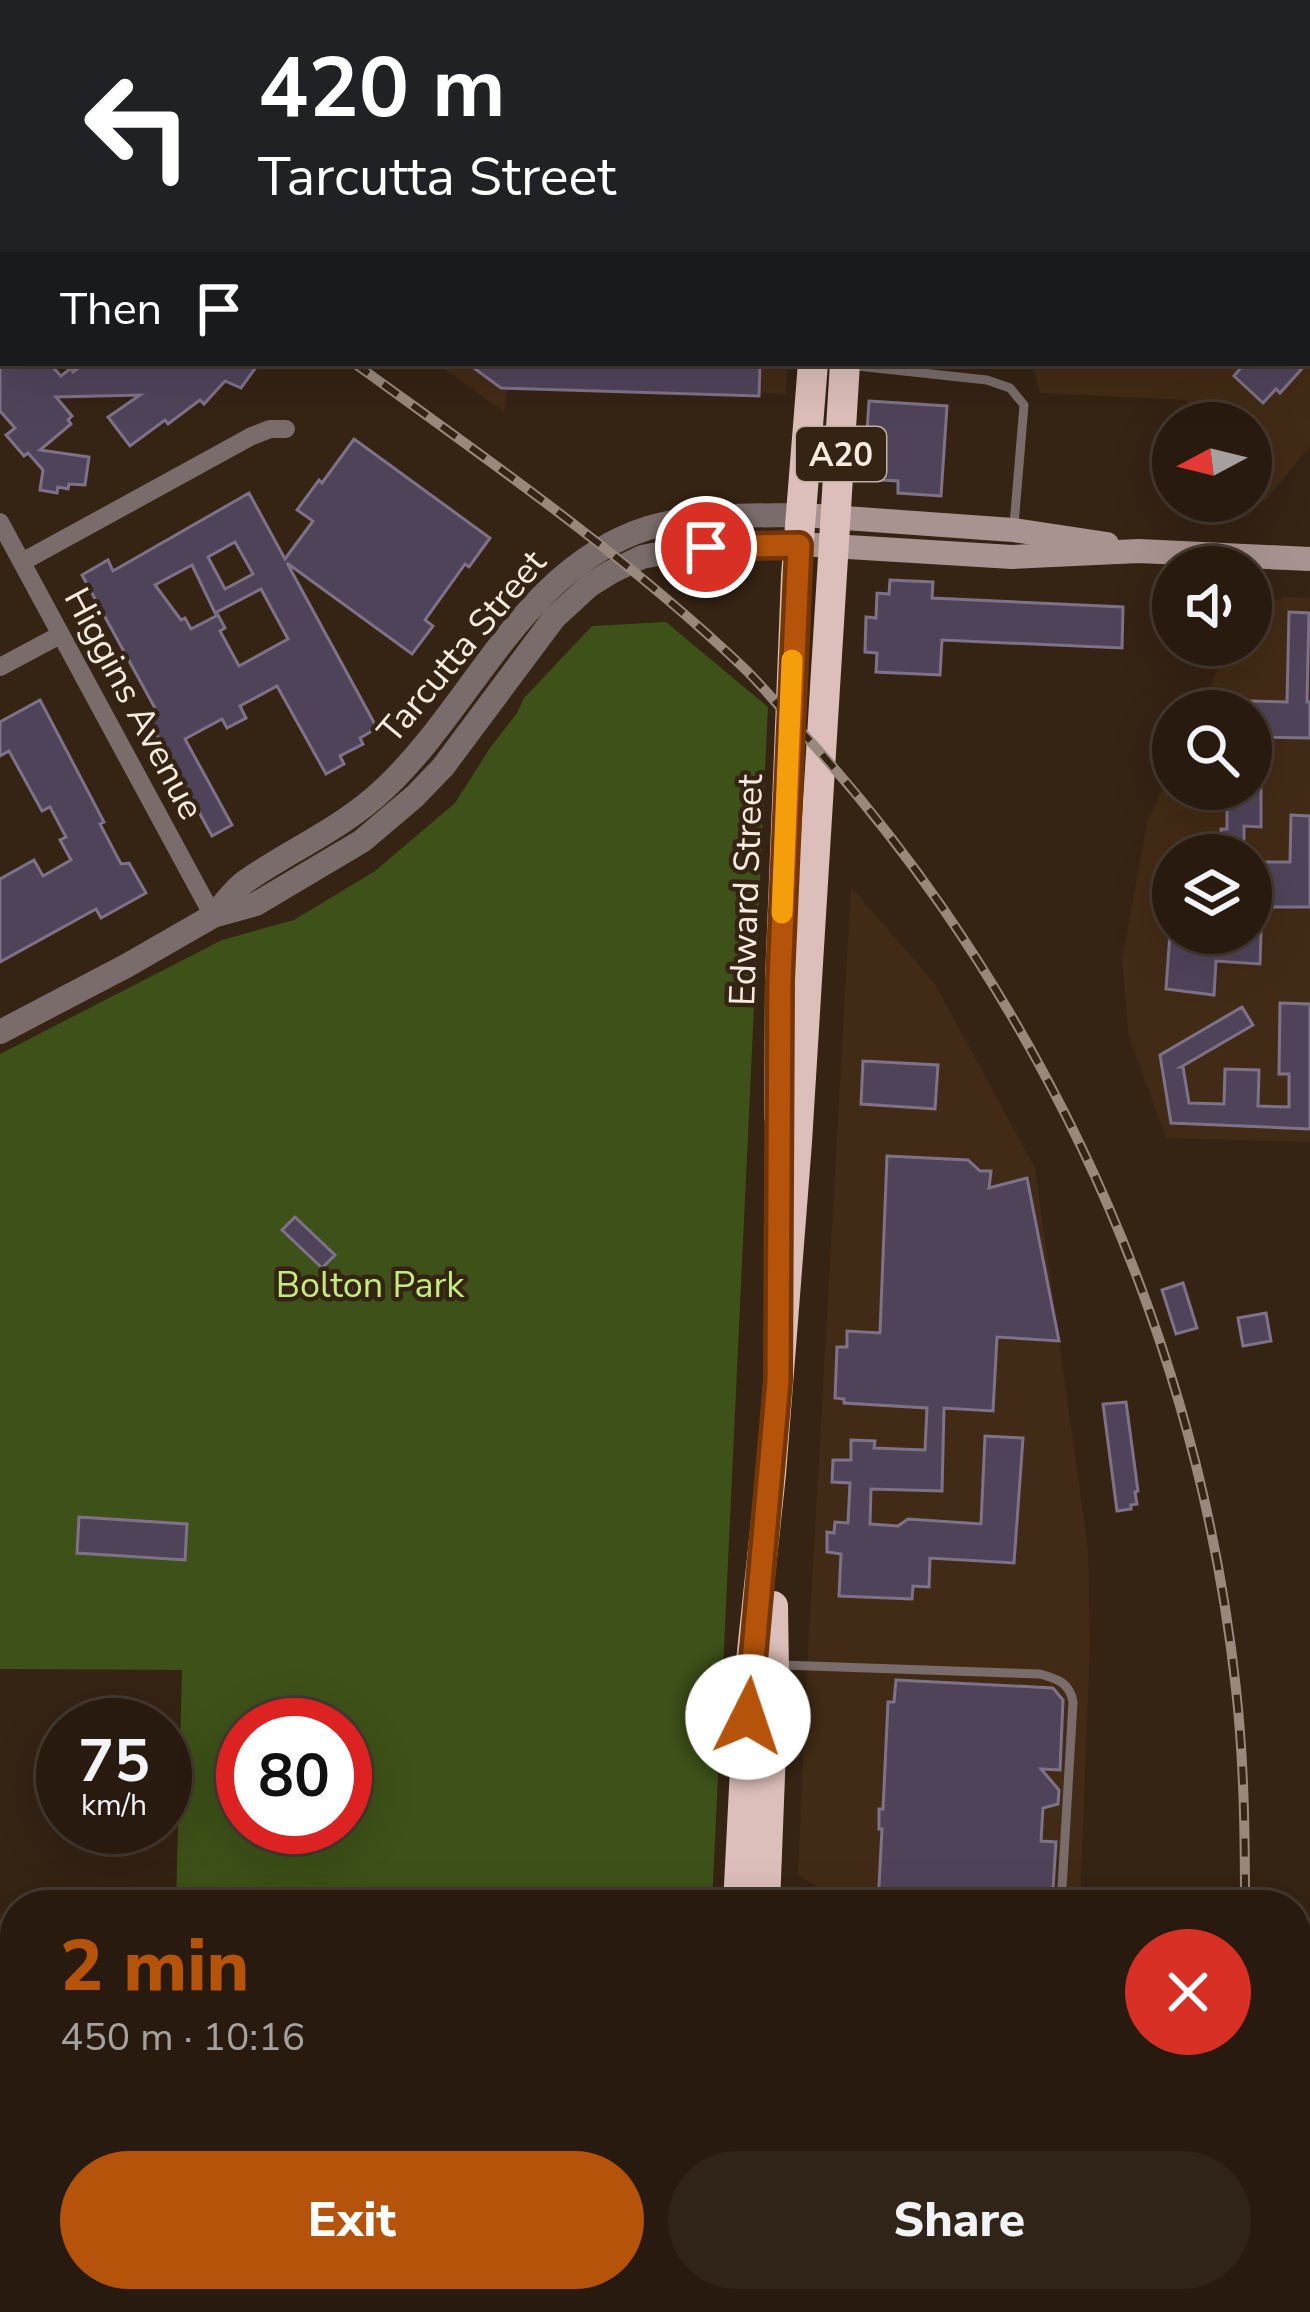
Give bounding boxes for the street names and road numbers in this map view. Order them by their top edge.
road number: A20 [796,427,886,481]
street label: Tarcutta Street [367,539,558,754]
street label: Higgins Avenue [52,579,215,828]
street label: Edward Street [718,773,775,1007]

